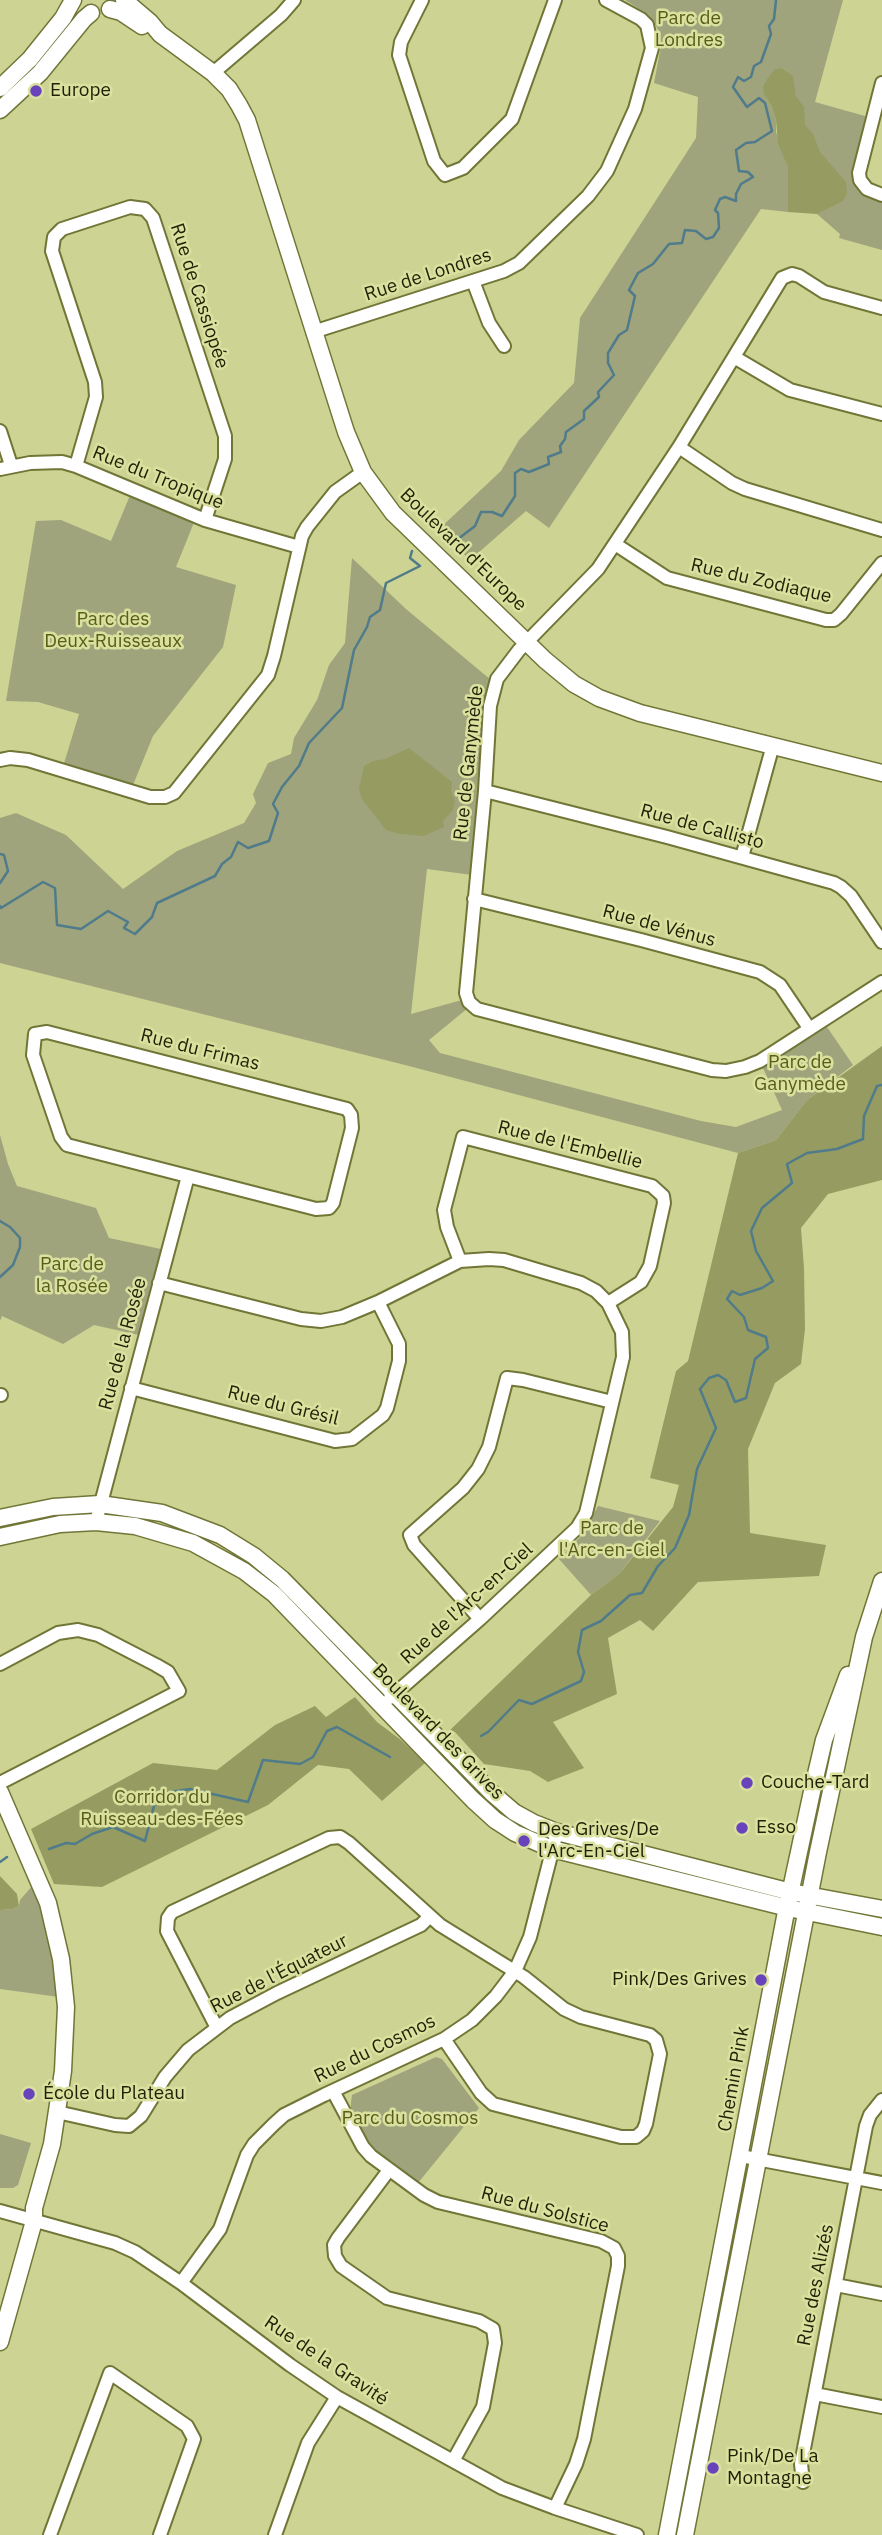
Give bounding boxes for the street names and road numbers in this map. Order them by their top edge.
street label: Rue de Cassiopée [165,220,233,372]
street label: Rue de Londres [362,244,494,306]
street label: Rue du Tropique [89,441,227,515]
street label: Boulevard d'Europe [395,484,531,616]
street label: Rue du Zodiaque [688,554,834,608]
street label: Rue de Ganymède [450,684,488,842]
street label: Rue de Callisto [638,800,766,854]
street label: Rue de Vénus [600,900,718,952]
street label: Rue du Frimas [138,1024,262,1076]
street label: Rue de l'Embellie [495,1116,645,1174]
street label: Rue de la Rosée [94,1275,152,1413]
street label: Rue du Grésil [225,1381,341,1431]
street label: Rue de l'Arc-en-Ciel [396,1539,538,1669]
street label: Boulevard des Grives [367,1659,509,1805]
street label: Rue de l'Équateur [206,1930,352,2018]
street label: Rue du Cosmos [311,2010,439,2088]
street label: Chemin Pink [714,2024,754,2134]
street label: Rue du Solstice [479,2182,611,2238]
street label: Rue des Alizés [793,2222,839,2348]
street label: Rue de la Gravité [260,2311,392,2411]

